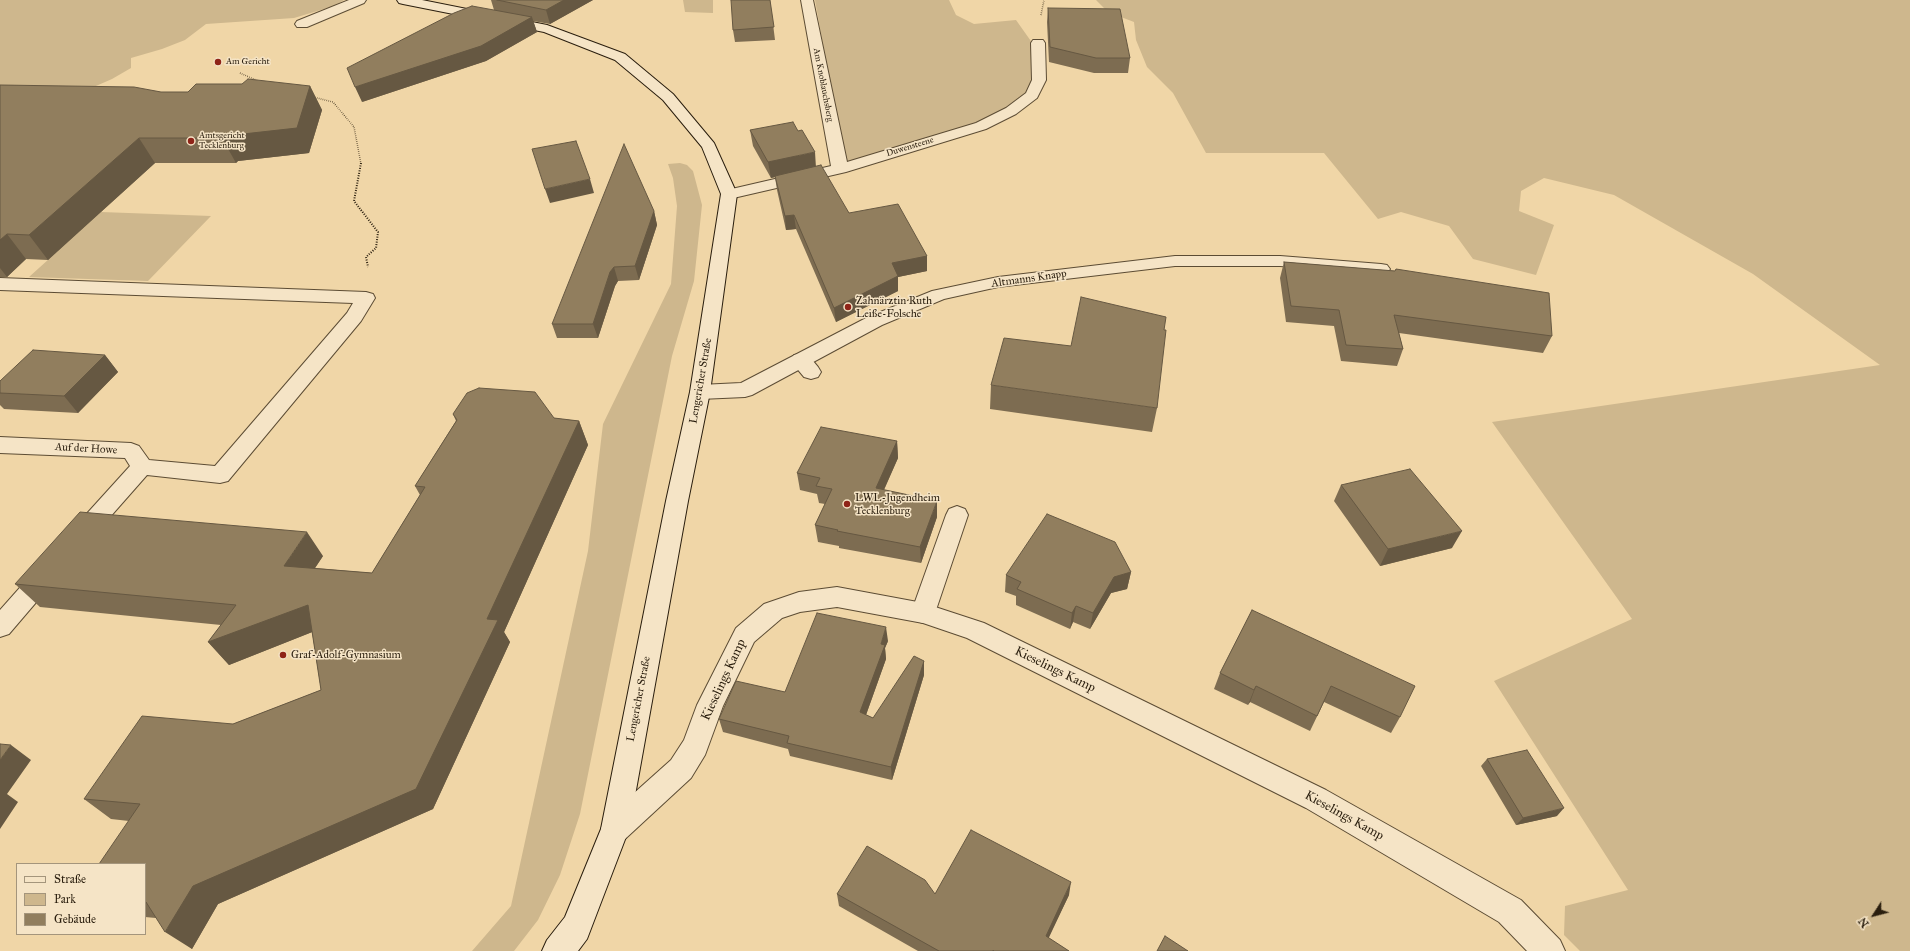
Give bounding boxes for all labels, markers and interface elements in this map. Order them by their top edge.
street label: Am Knoblauchsberg [811,47,835,123]
marker: Am Gericht [213,57,223,67]
place label: Am Gericht [226,57,270,67]
place label: Amtsgericht Tecklenburg [199,131,245,152]
street label: Duwensteene [885,135,935,159]
marker: Amtsgericht Tecklenburg [186,136,196,146]
street label: Altmanns Knapp [991,267,1067,291]
place label: Zahnärztin Ruth Leiße-Folsche [856,294,932,320]
marker: Zahnärztin Ruth Leiße-Folsche [843,302,853,312]
street label: Lengericher Straße [687,337,715,425]
street label: Auf der Howe [54,441,118,457]
place label: LWL-Jugendheim Tecklenburg [855,491,940,517]
marker: LWL-Jugendheim Tecklenburg [842,499,852,509]
street label: Kieselings Kamp [698,637,750,723]
street label: Kieselings Kamp [1012,644,1098,696]
place label: Graf-Adolf-Gymnasium [291,648,401,662]
marker: Graf-Adolf-Gymnasium [278,650,288,660]
street label: Lengericher Straße [624,655,654,743]
street label: Kieselings Kamp [1302,788,1386,844]
legend [16,863,146,935]
text: Straße [54,872,86,886]
text: Park [54,892,76,906]
north arrow [1854,895,1894,935]
text: Gebäude [54,912,96,926]
text: N [1856,915,1872,930]

